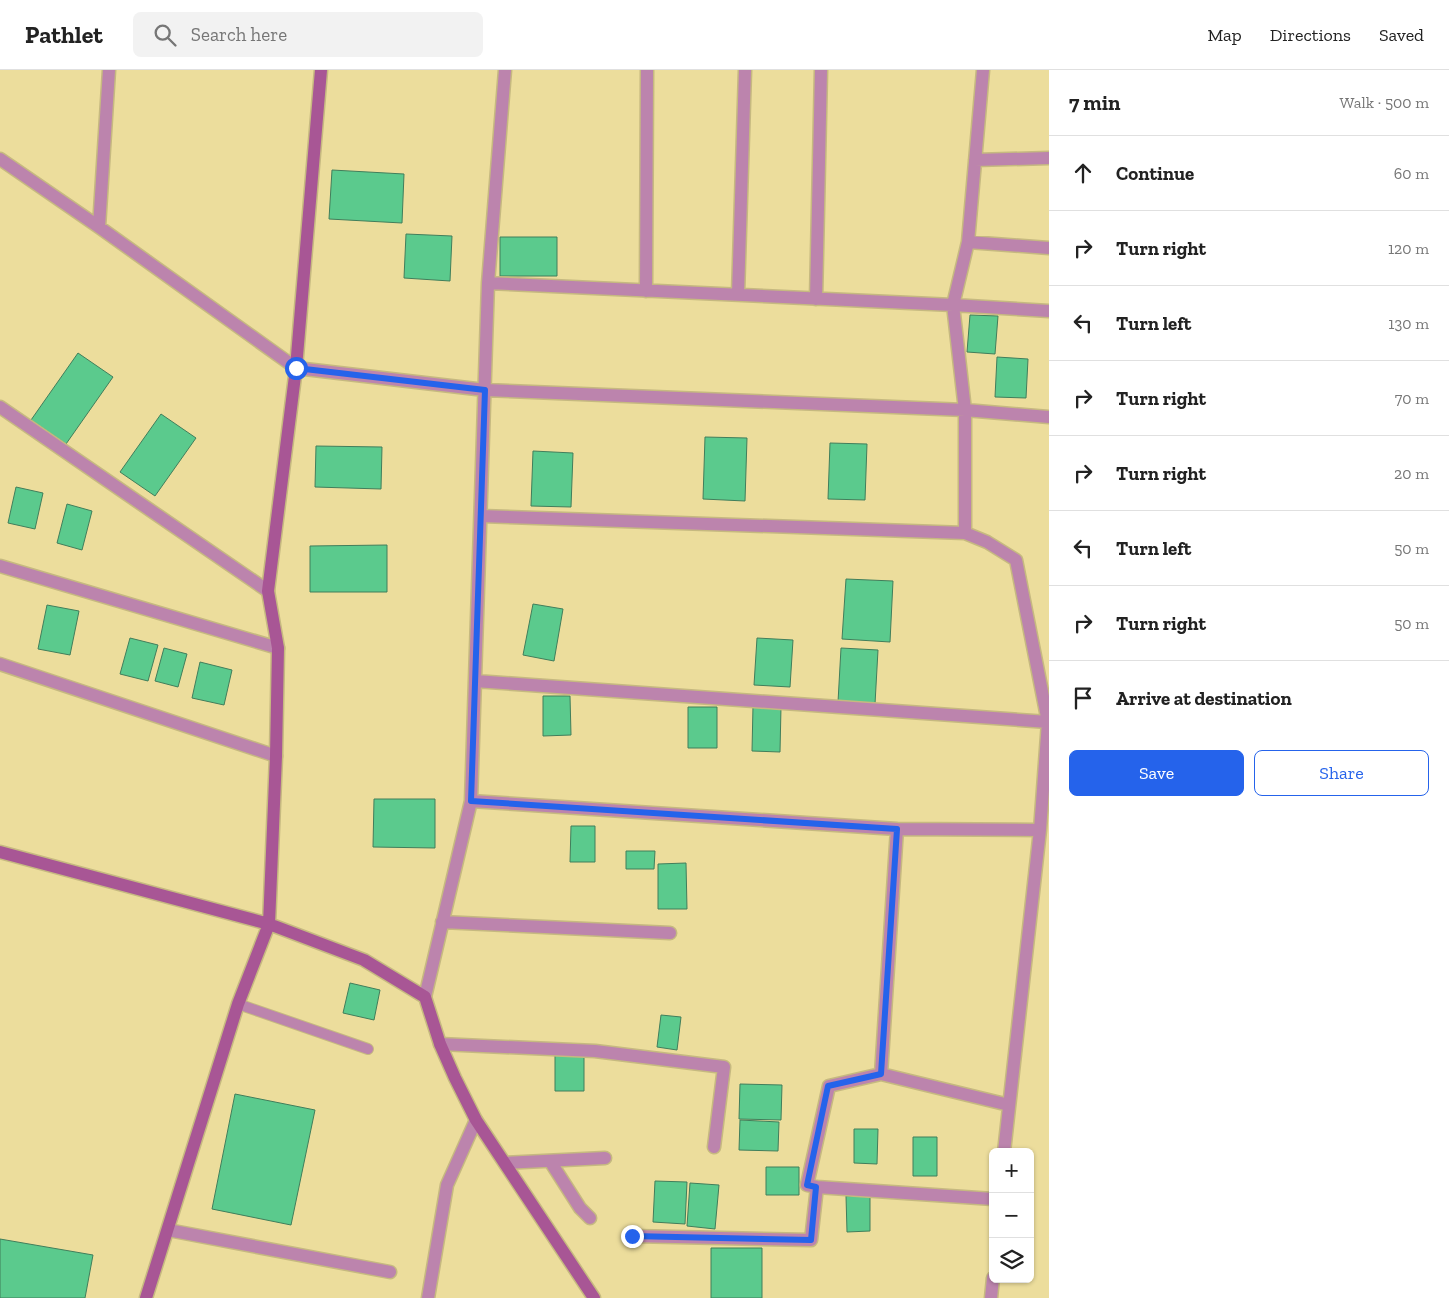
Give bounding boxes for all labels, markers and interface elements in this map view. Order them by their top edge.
search box [133,12,483,57]
text: Pathlet [25,20,103,49]
icon: search [151,21,179,49]
text: Search here [191,23,287,46]
text: Map [1207,24,1242,46]
text: Directions [1270,24,1351,46]
text: Saved [1379,24,1424,46]
text: 7 min [1069,90,1120,115]
text: Walk · 500 m [1340,93,1429,112]
icon: ahead [1069,159,1097,187]
text: Continue [1116,162,1194,185]
text: 60 m [1394,164,1429,183]
icon: right [1069,234,1097,262]
text: Turn right [1116,237,1206,260]
text: 120 m [1388,239,1429,258]
icon: left [1069,309,1097,337]
text: Turn left [1116,312,1191,335]
text: 130 m [1388,314,1429,333]
route start [285,357,308,380]
icon: right [1069,384,1097,412]
text: Turn right [1116,387,1206,410]
text: 70 m [1395,389,1429,408]
icon: right [1069,459,1097,487]
text: Turn right [1116,462,1206,485]
text: 20 m [1394,464,1429,483]
icon: left [1069,534,1097,562]
text: Turn left [1116,537,1191,560]
text: 50 m [1394,539,1429,558]
icon: right [1069,609,1097,637]
text: Turn right [1116,612,1206,635]
text: 50 m [1394,614,1429,633]
icon: arrive [1069,684,1097,712]
text: Arrive at destination [1116,687,1292,710]
button: Save [1069,750,1244,796]
button: Share [1254,750,1429,796]
map controls [989,1148,1034,1283]
button: + [989,1148,1034,1193]
button: − [989,1193,1034,1238]
route end [621,1225,644,1248]
button: layers [989,1238,1034,1283]

